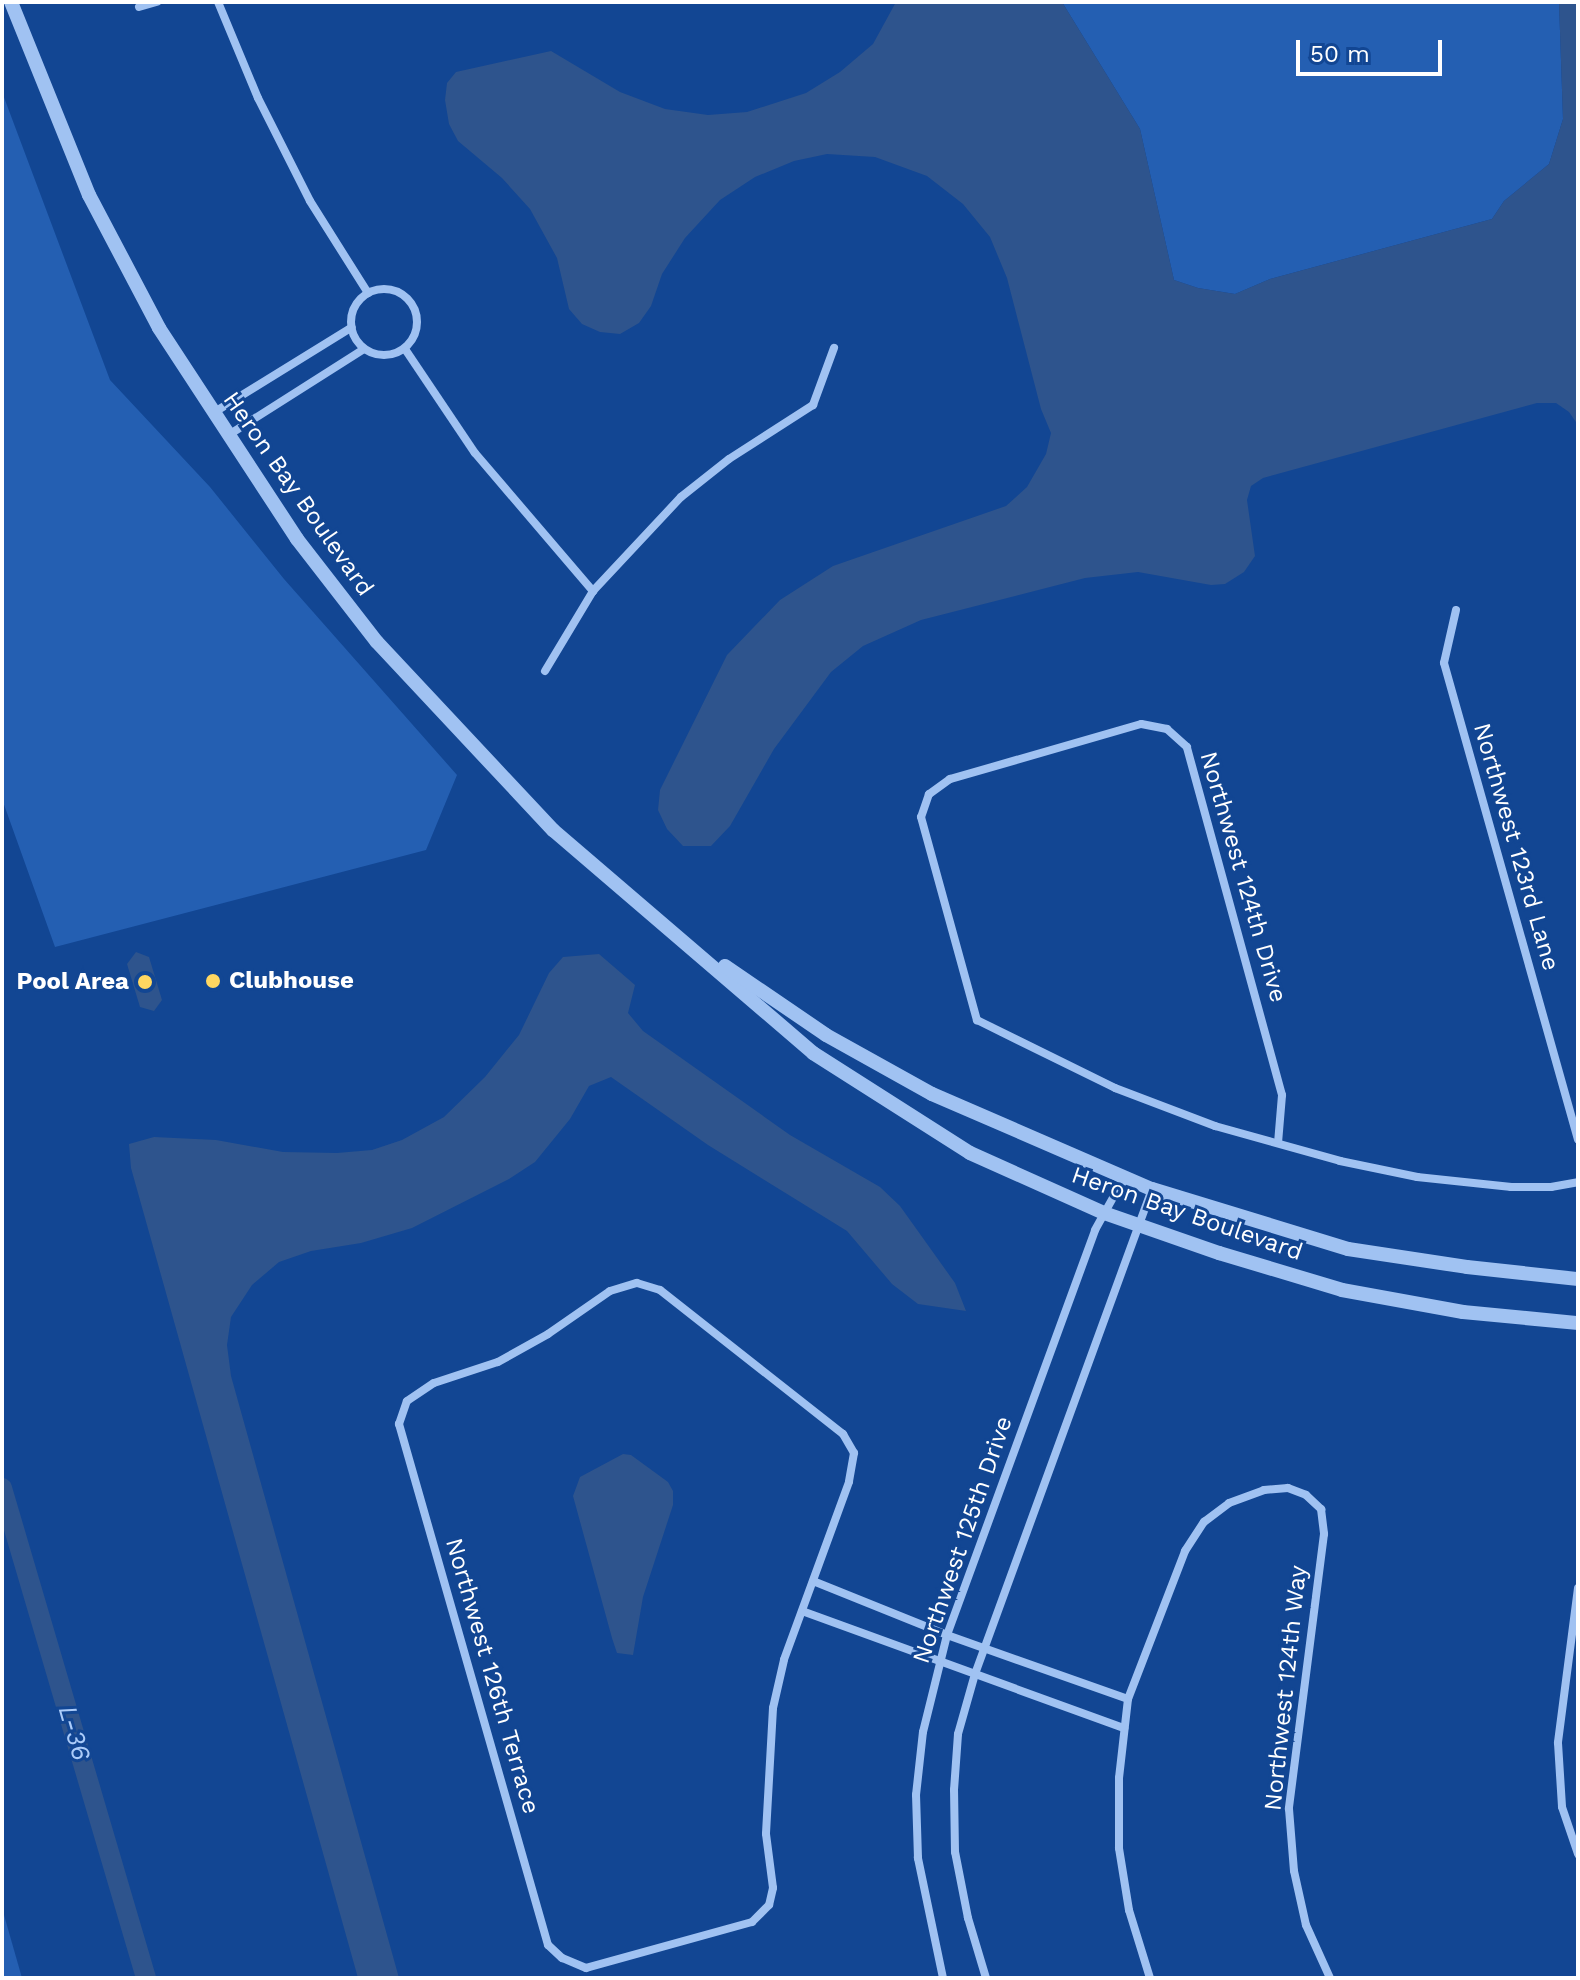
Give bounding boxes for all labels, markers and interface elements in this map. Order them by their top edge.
scale bar [1300,24,1446,74]
text: 50 m [1310,40,1370,68]
street label: Heron Bay Boulevard [216,386,380,602]
street label: Northwest 123rd Lane [1467,720,1565,974]
street label: Northwest 124th Drive [1193,748,1293,1006]
place label: Clubhouse [229,967,354,995]
place label: Pool Area [16,968,129,996]
marker: Clubhouse [204,972,222,990]
marker: Pool Area [136,973,154,991]
street label: Heron Bay Boulevard [1067,1161,1307,1267]
street label: Northwest 125th Drive [907,1412,1019,1668]
street label: Northwest 126th Terrace [439,1534,545,1818]
street label: Northwest 124th Way [1259,1563,1313,1813]
water label: L-36 [51,1702,97,1764]

